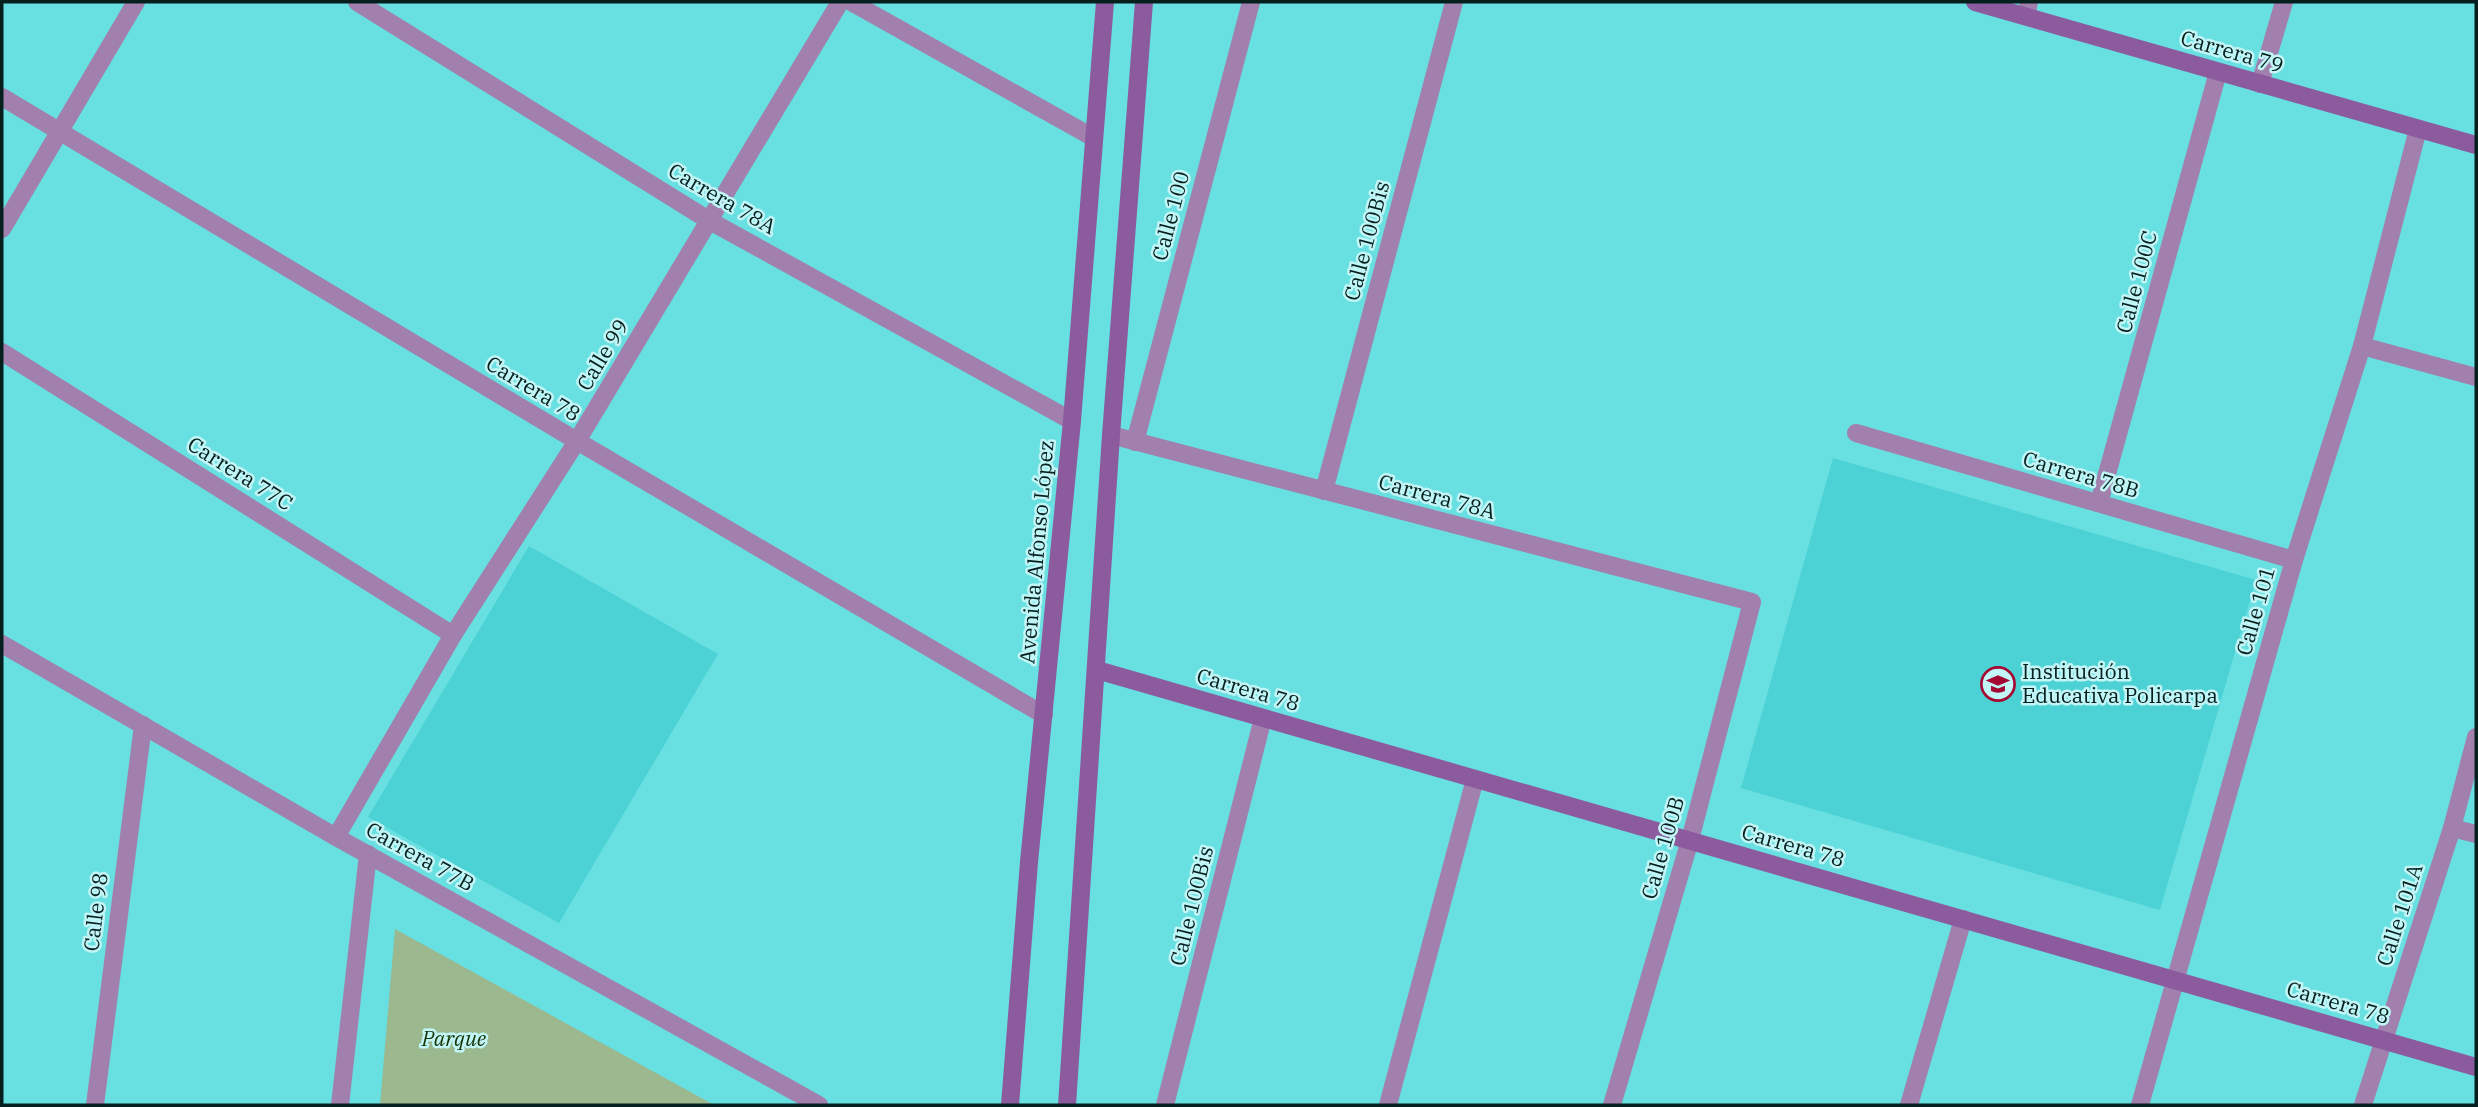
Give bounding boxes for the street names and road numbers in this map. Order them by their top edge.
street label: Carrera 79 [2178,23,2287,79]
street label: Carrera 78A [664,156,782,241]
street label: Calle 100 [1145,168,1195,264]
street label: Calle 100Bis [1337,178,1395,303]
street label: Calle 100C [2109,227,2163,336]
street label: Calle 99 [570,313,634,395]
street label: Carrera 78 [481,349,586,427]
street label: Carrera 77C [183,430,299,517]
street label: Avenida Alfonso López [1012,439,1060,665]
street label: Carrera 78B [2020,444,2143,504]
street label: Carrera 78A [1376,467,1499,525]
street label: Calle 101 [2229,563,2281,659]
street label: Carrera 78 [1194,661,1303,717]
street label: Calle 100B [1634,793,1690,902]
street label: Carrera 77B [361,815,480,897]
street label: Carrera 78 [1739,817,1848,873]
street label: Calle 100Bis [1163,843,1219,969]
street label: Calle 101A [2369,859,2429,969]
street label: Calle 98 [76,871,114,953]
street label: Carrera 78 [2284,974,2393,1030]

